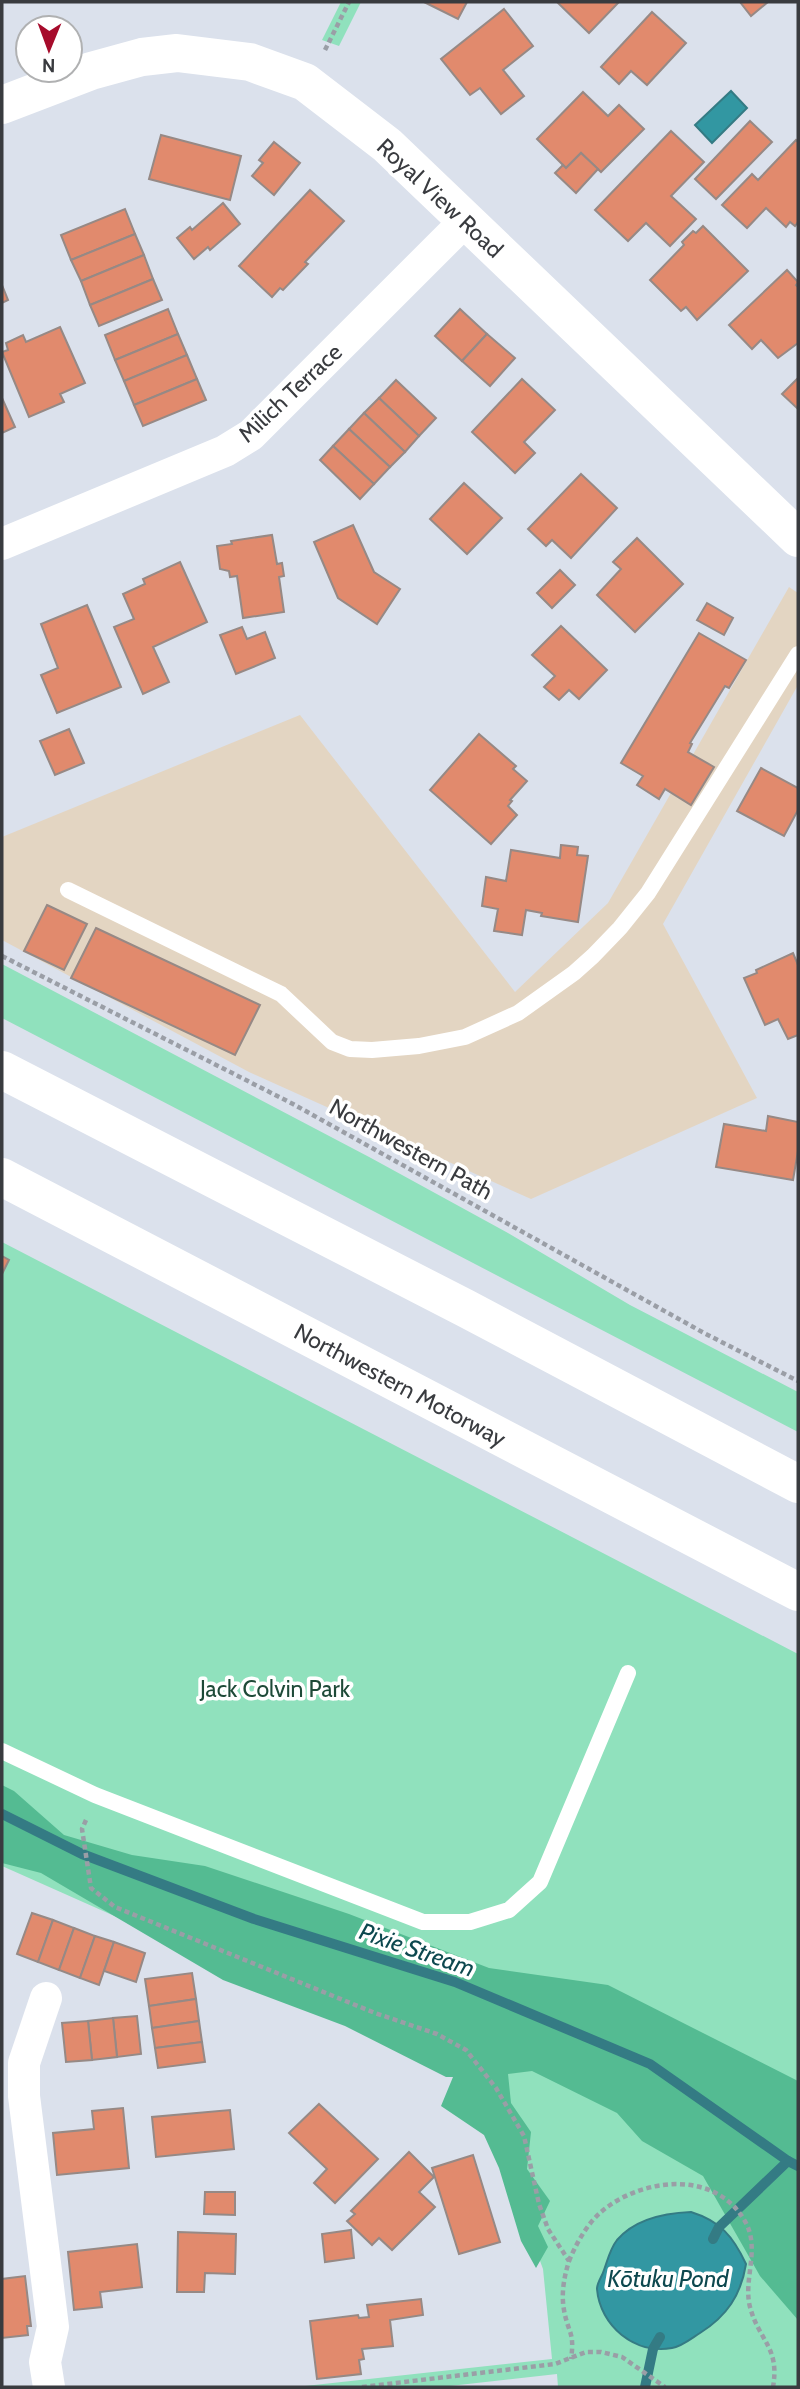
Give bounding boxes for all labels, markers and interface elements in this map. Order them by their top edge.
north arrow [14,14,84,84]
text: N [42,54,56,77]
street label: Royal View Road [371,132,509,264]
street label: Milich Terrace [232,338,348,448]
street label: Northwestern Path [324,1093,498,1205]
street label: Northwestern Motorway [289,1317,511,1453]
park label: Jack Colvin Park [199,1675,351,1703]
water label: Pixie Stream [356,1916,479,1983]
water label: Kōtuku Pond [607,2264,729,2293]

